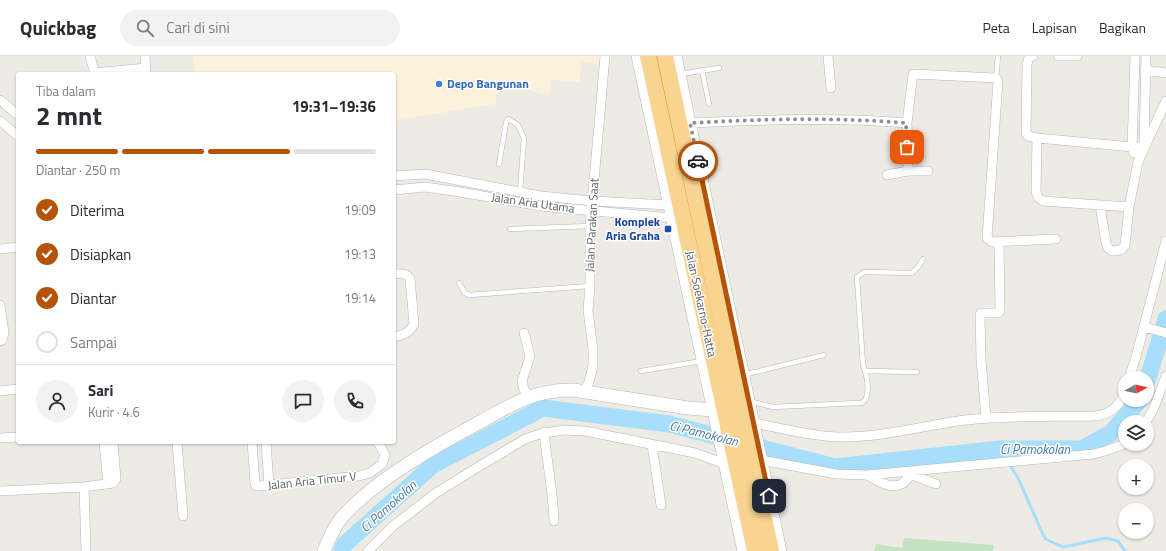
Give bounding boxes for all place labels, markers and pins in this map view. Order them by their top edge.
place label: Depo Bangunan [447,74,529,93]
marker: Depo Bangunan [434,79,444,89]
pin [890,130,924,164]
place label: Komplek Aria Graha [606,212,661,245]
marker: Komplek Aria Graha [663,224,673,234]
pin [752,479,786,513]

